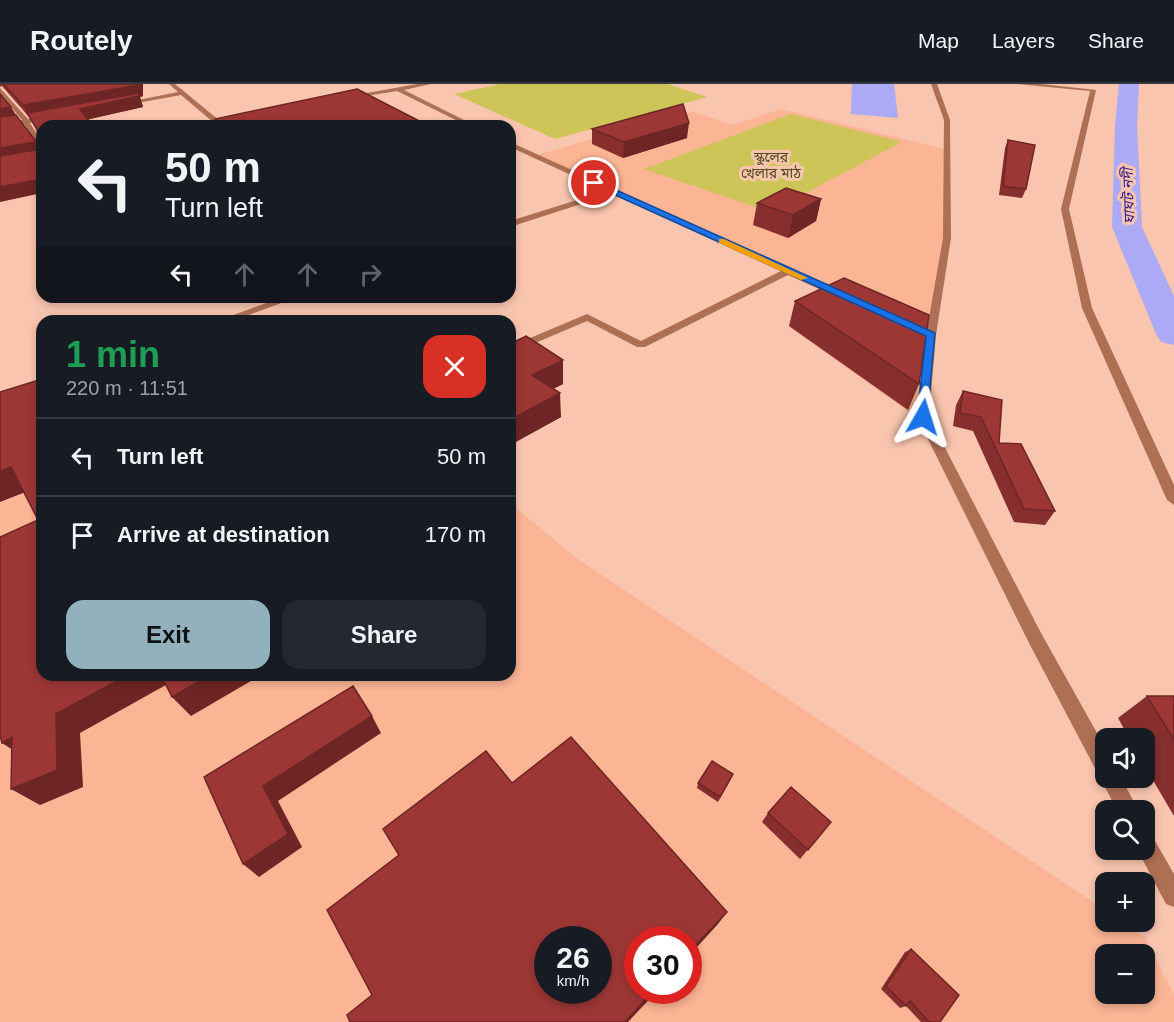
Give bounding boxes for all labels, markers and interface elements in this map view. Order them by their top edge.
text: Routely [30,25,133,56]
text: Map [918,29,959,52]
text: Layers [992,29,1055,52]
text: Share [1088,29,1144,52]
icon: left [66,144,144,222]
text: 50 m [165,144,261,191]
park label: স্কুলের খেলার মাঠ [741,149,801,181]
pin [568,157,619,208]
water label: ঘাঘট নদী [1118,165,1137,224]
icon: arrive [577,166,610,199]
text: Turn left [165,193,263,223]
icon: left [165,258,198,291]
icon: ahead [228,258,261,291]
icon: ahead [291,258,324,291]
icon: right [354,258,387,291]
text: 1 min [66,334,160,375]
button: close [423,335,486,398]
text: 220 m · 11:51 [66,377,188,399]
position arrow [891,385,955,449]
icon: left [66,441,99,474]
text: Turn left [117,444,203,469]
text: 50 m [437,444,486,469]
icon: arrive [66,519,99,552]
text: Arrive at destination [117,522,330,547]
text: 170 m [425,522,486,547]
button: Exit [66,600,270,669]
button: Share [282,600,486,669]
map controls [1095,728,1155,1004]
button: sound [1095,728,1155,788]
button: search [1095,800,1155,860]
button: + [1095,872,1155,932]
speed limit sign: 30 [624,926,702,1004]
text: 26 [556,941,590,974]
button: − [1095,944,1155,1004]
text: km/h [557,972,589,989]

